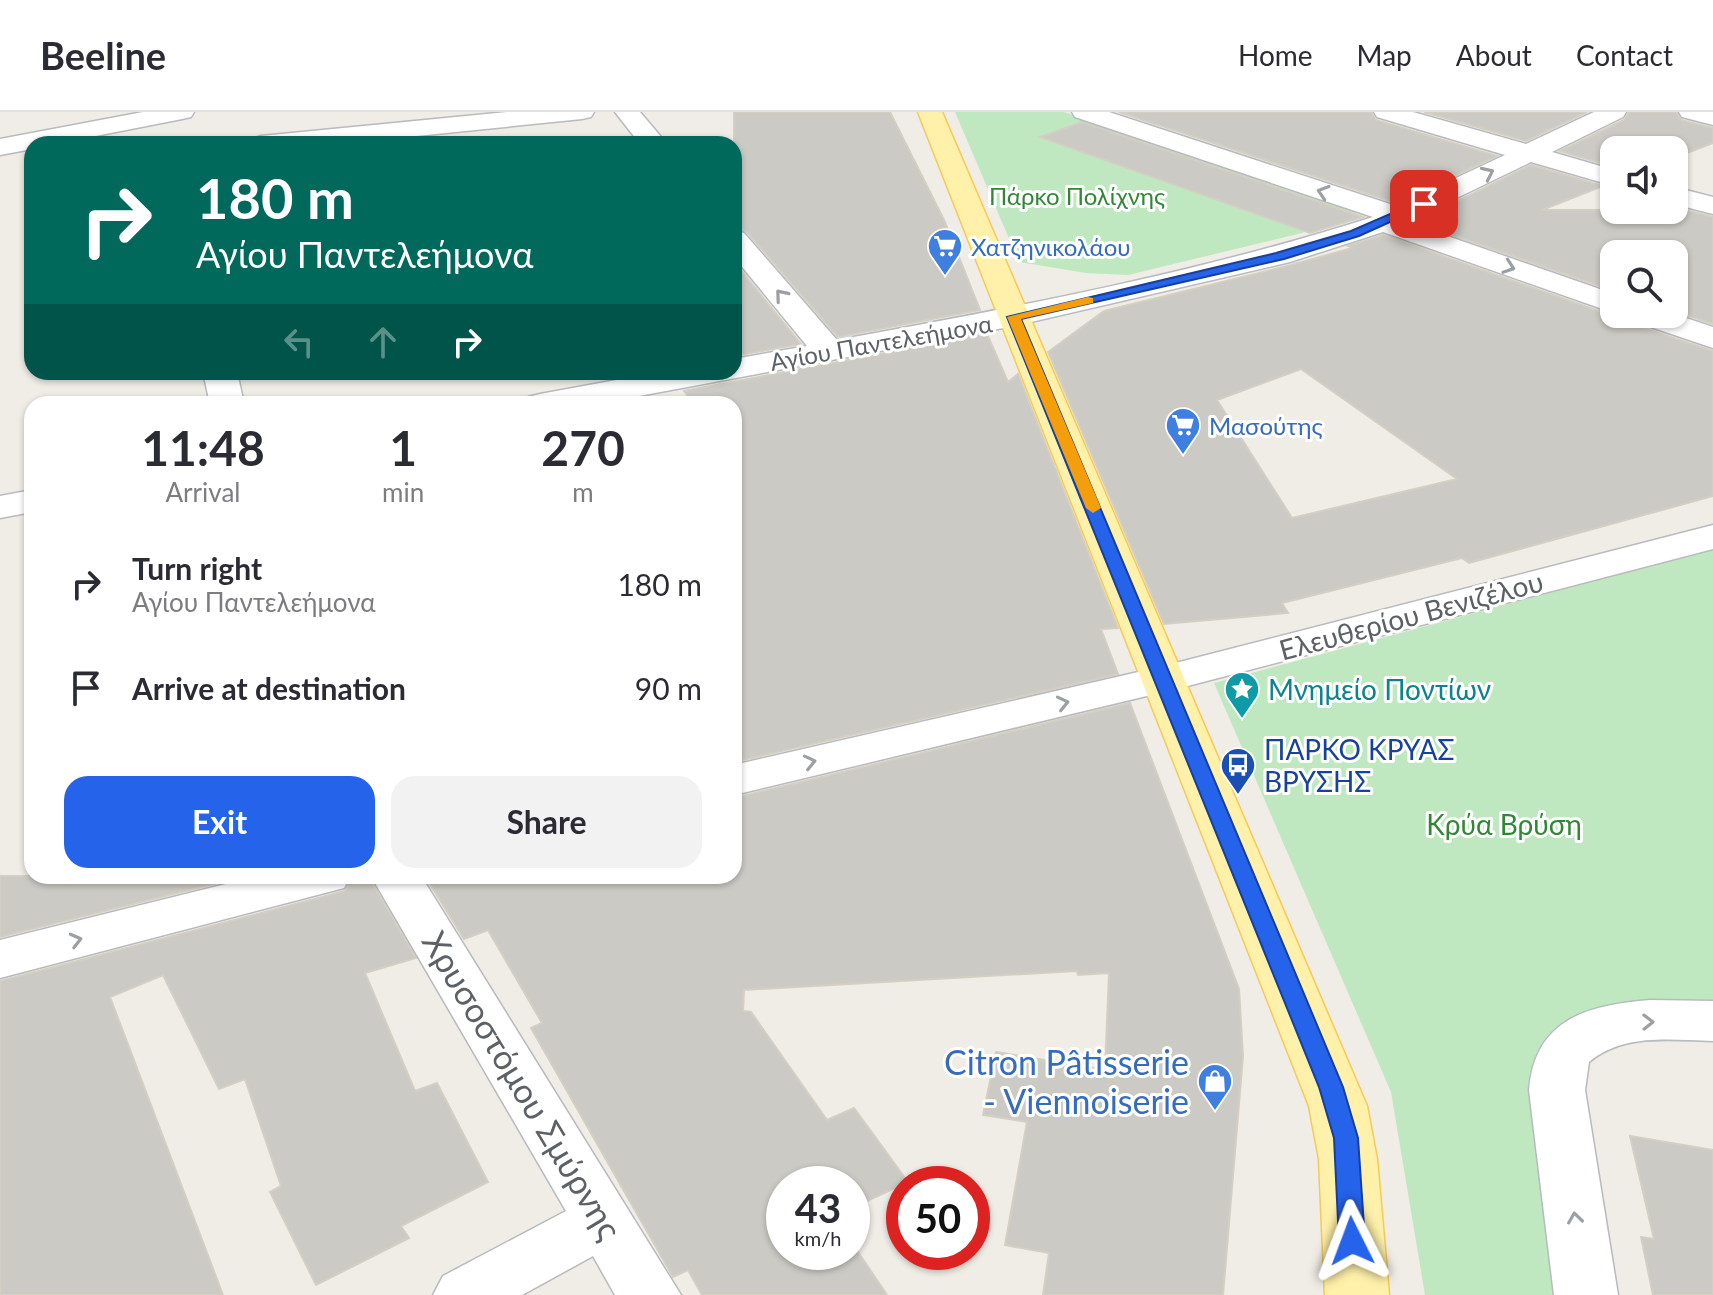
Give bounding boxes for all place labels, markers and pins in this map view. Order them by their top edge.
pin [1390,170,1458,238]
supermarket icon: Χατζηνικολάου [926,227,964,277]
place label: Χατζηνικολάου [971,232,1131,261]
supermarket icon: Μασούτης [1164,406,1202,456]
place label: Μασούτης [1209,411,1323,440]
place icon: Μνημείο Ποντίων [1223,670,1261,720]
place label: Μνημείο Ποντίων [1268,672,1491,706]
place label: ΠΑΡΚΟ ΚΡΥΑΣ ΒΡΥΣΗΣ [1264,732,1455,798]
bus stop icon: ΠΑΡΚΟ ΚΡΥΑΣ ΒΡΥΣΗΣ [1219,746,1257,796]
place label: Citron Pâtisserie - Viennoiserie [944,1041,1189,1121]
shop icon: Citron Pâtisserie - Viennoiserie [1196,1062,1234,1112]

